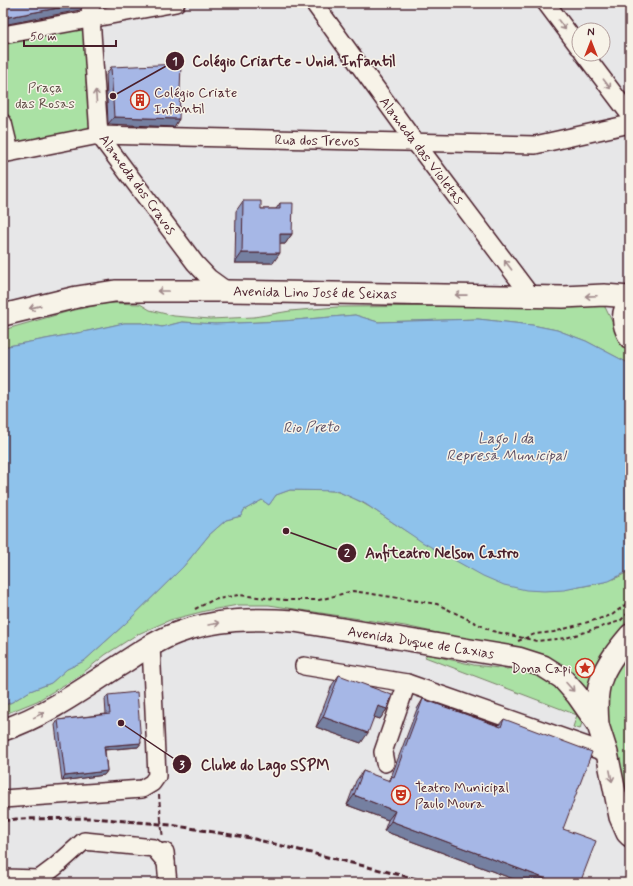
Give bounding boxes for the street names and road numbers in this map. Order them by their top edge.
street label: Alameda das Violetas [375,93,468,208]
street label: Alameda dos Cravos [95,131,180,239]
street label: Rua dos Trevos [274,131,360,151]
street label: Avenida Lino José de Seixas [233,283,397,303]
street label: Avenida Duque de Caxias [346,623,495,663]

